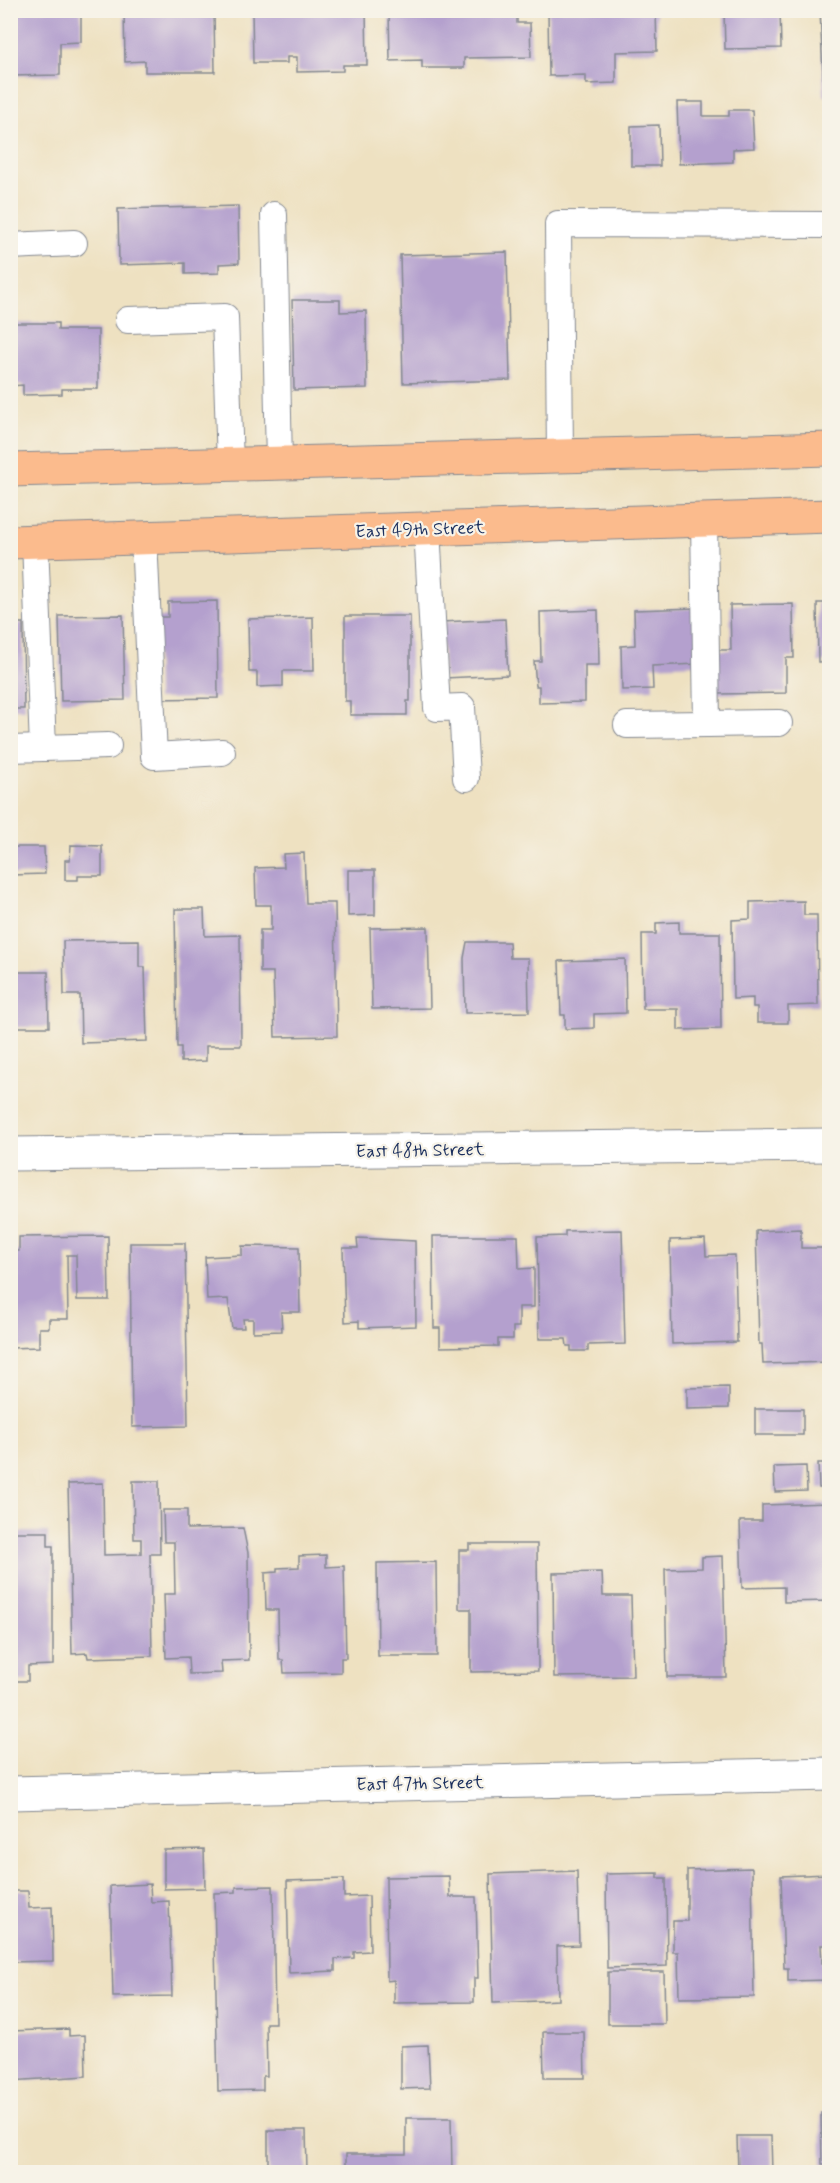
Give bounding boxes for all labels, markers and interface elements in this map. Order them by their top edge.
street label: East 49th Street [355,516,486,544]
street label: East 48th Street [356,1138,485,1164]
street label: East 47th Street [356,1771,484,1797]

